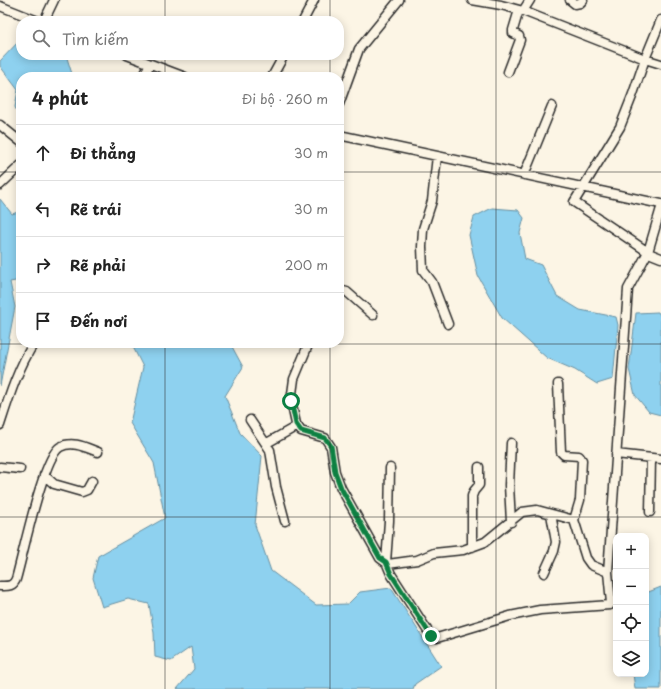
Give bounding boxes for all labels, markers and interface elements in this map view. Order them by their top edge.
search box [16,16,344,60]
icon: search [30,27,52,49]
text: Tìm kiếm [62,27,129,50]
text: 4 phút [32,85,89,111]
text: Đi bộ · 260 m [242,89,328,108]
text: Đi thẳng [70,141,136,164]
icon: ahead [32,142,54,164]
text: 30 m [294,143,328,162]
text: Rẽ trái [70,197,121,220]
icon: left [32,198,54,220]
text: 30 m [294,199,328,218]
text: Rẽ phải [70,253,126,276]
icon: right [32,254,54,276]
text: 200 m [285,255,328,274]
text: Đến nơi [70,309,127,332]
icon: arrive [32,310,54,332]
route start [282,392,300,410]
map controls [613,533,649,677]
button: + [613,533,649,569]
button: − [613,569,649,605]
button: locate [613,605,649,641]
route end [422,627,440,645]
button: layers [613,641,649,677]

